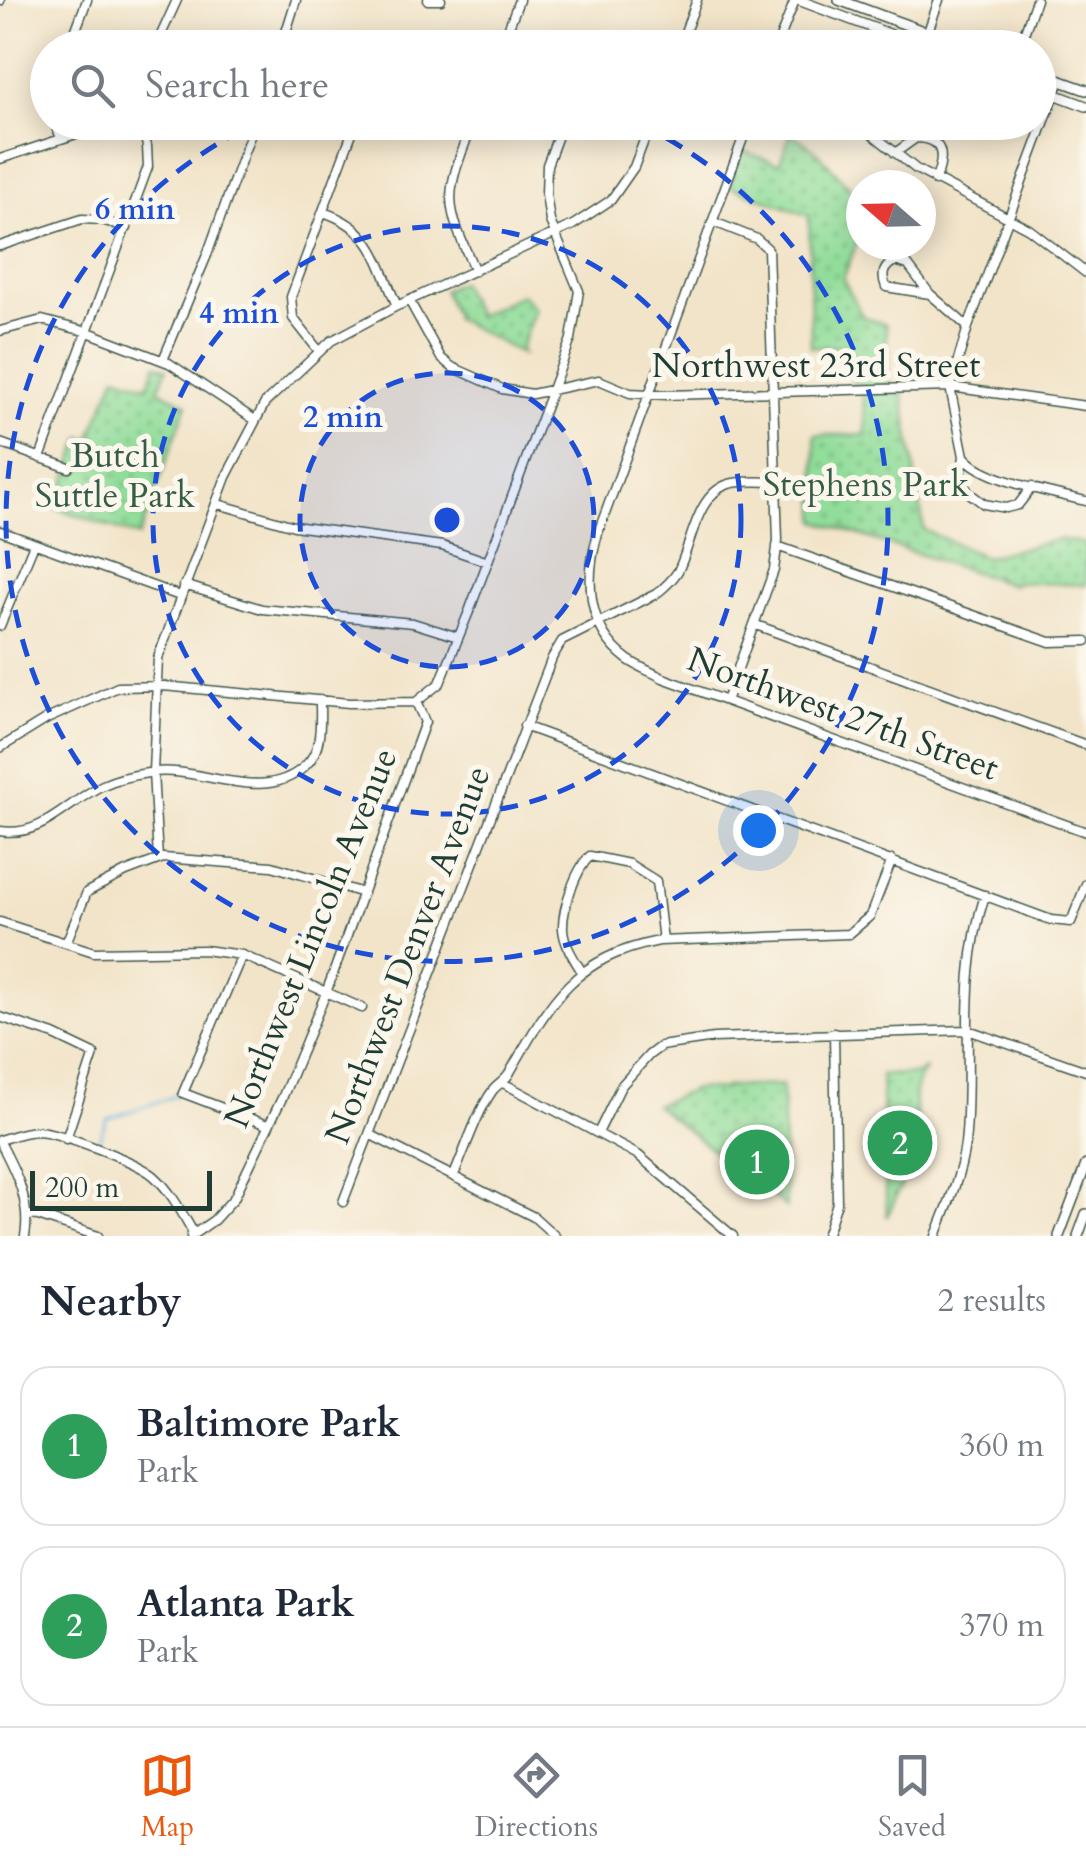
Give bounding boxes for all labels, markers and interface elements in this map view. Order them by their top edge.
search box [30,30,1056,140]
icon: search [65,58,120,113]
text: Search here [145,59,329,111]
north arrow [846,170,936,260]
text: 6 min [95,189,175,230]
text: 4 min [199,293,279,334]
street label: Northwest 23rd Street [652,342,980,390]
text: 2 min [303,397,383,438]
park label: Butch Suttle Park [35,432,195,520]
park label: Stephens Park [763,461,970,509]
centre of rings [429,502,465,538]
street label: Northwest 27th Street [681,635,1005,793]
street label: Northwest Lincoln Avenue [213,741,409,1135]
street label: Northwest Denver Avenue [314,759,502,1151]
your location [733,805,784,856]
pin: 2 [868,1106,932,1180]
pin: 1 [724,1124,790,1200]
scale bar [30,1166,212,1210]
text: 200 m [45,1169,119,1207]
text: Nearby [40,1273,182,1330]
text: 2 results [938,1279,1046,1323]
text: Baltimore Park [137,1398,400,1450]
text: 1 [66,1424,83,1468]
text: 360 m [959,1424,1044,1468]
text: Park [137,1450,199,1494]
text: Atlanta Park [137,1578,355,1630]
text: 2 [66,1604,83,1648]
text: 370 m [959,1604,1044,1648]
text: Park [137,1630,199,1674]
tab: Map [140,1748,195,1846]
tab: Directions [475,1748,598,1846]
tab: Saved [878,1748,946,1846]

